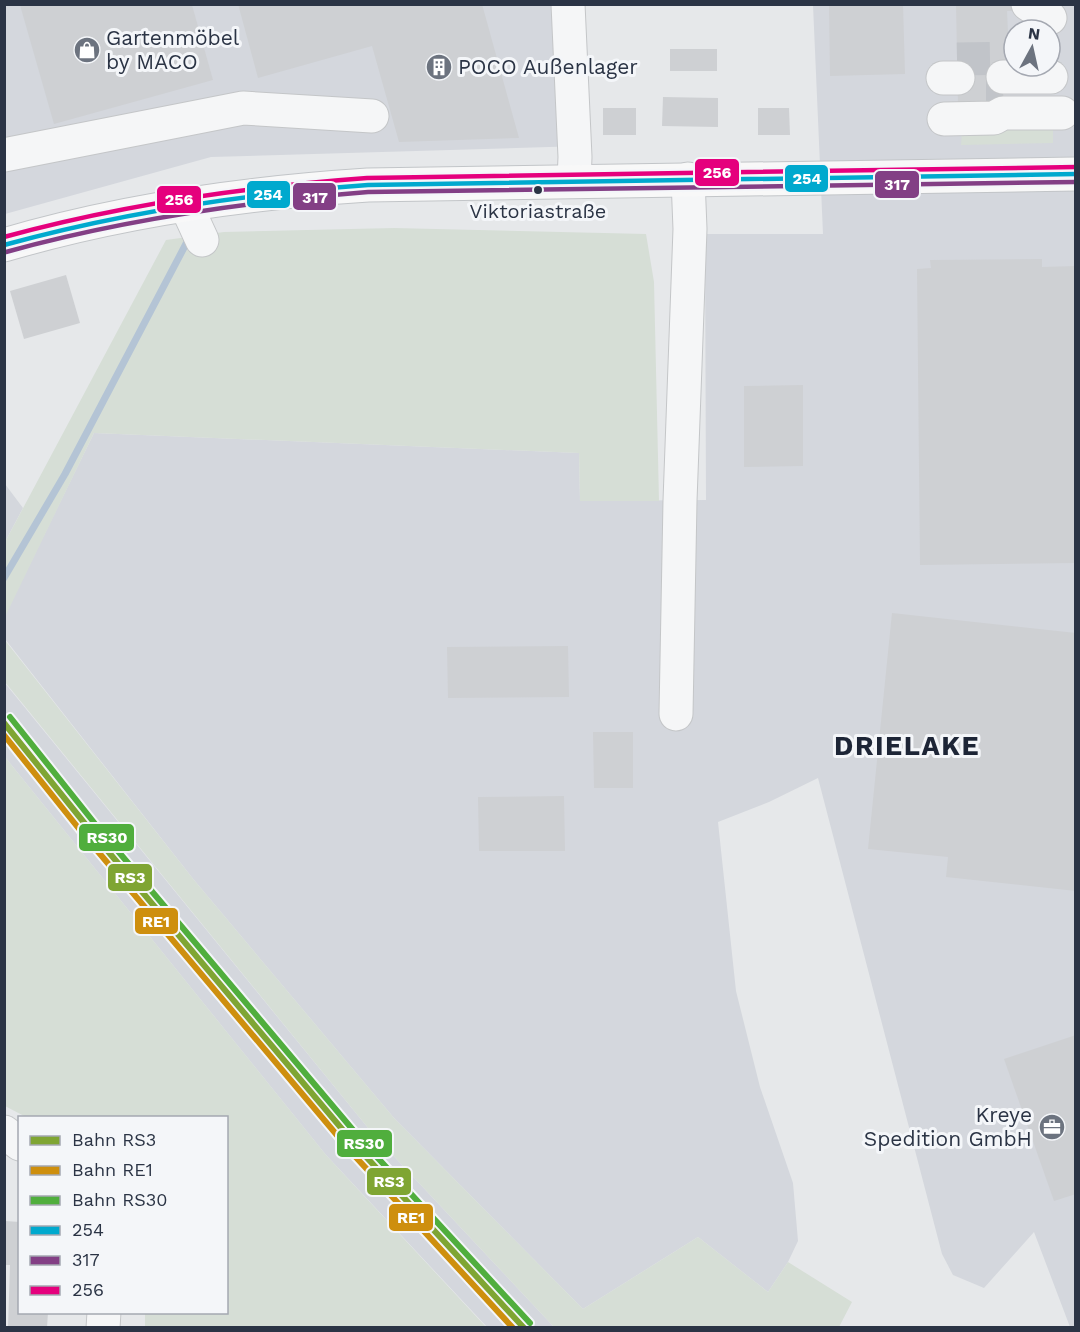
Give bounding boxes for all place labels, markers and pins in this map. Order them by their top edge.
place label: Gartenmöbel by MACO [106,25,240,74]
shop icon: Gartenmöbel by MACO [72,35,102,65]
building icon: POCO Außenlager [424,52,454,82]
place label: POCO Außenlager [458,54,638,79]
marker: Viktoriastraße [532,184,544,196]
place label: Viktoriastraße [470,199,606,223]
place label: Kreye Spedition GmbH [864,1102,1032,1151]
office icon: Kreye Spedition GmbH [1037,1112,1067,1142]

